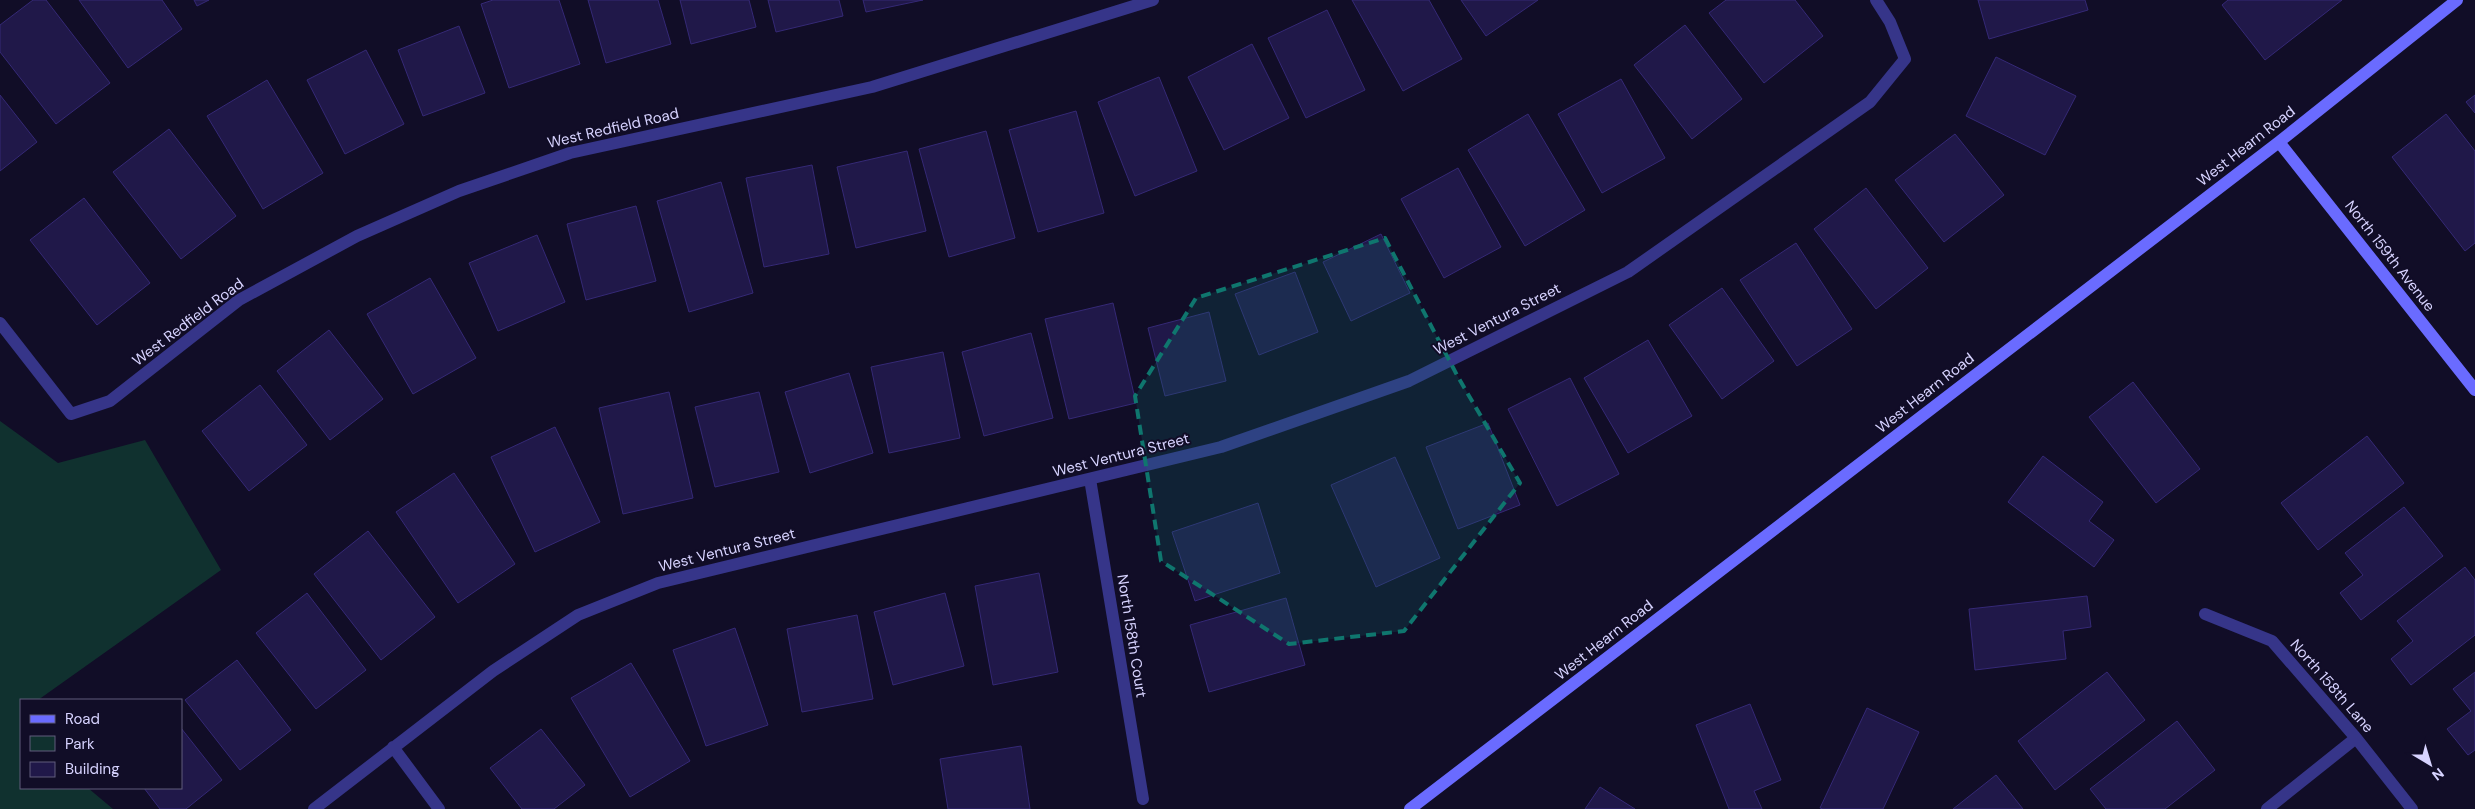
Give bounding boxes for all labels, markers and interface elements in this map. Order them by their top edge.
street label: West Hearn Road [2193,101,2299,191]
street label: West Redfield Road [545,103,681,153]
street label: North 159th Avenue [2340,196,2440,316]
street label: West Redfield Road [128,274,248,370]
street label: West Ventura Street [1430,278,1564,360]
street label: West Hearn Road [1872,348,1978,438]
street label: West Ventura Street [1051,428,1192,482]
street label: West Ventura Street [657,523,798,577]
street label: North 158th Court [1112,573,1152,699]
street label: West Hearn Road [1551,595,1657,685]
street label: North 158th Lane [2286,635,2378,737]
legend [20,699,182,789]
text: Road [65,709,100,729]
text: Park [65,734,95,754]
north arrow [2405,739,2455,789]
text: Building [65,759,120,779]
text: N [2428,764,2448,784]

